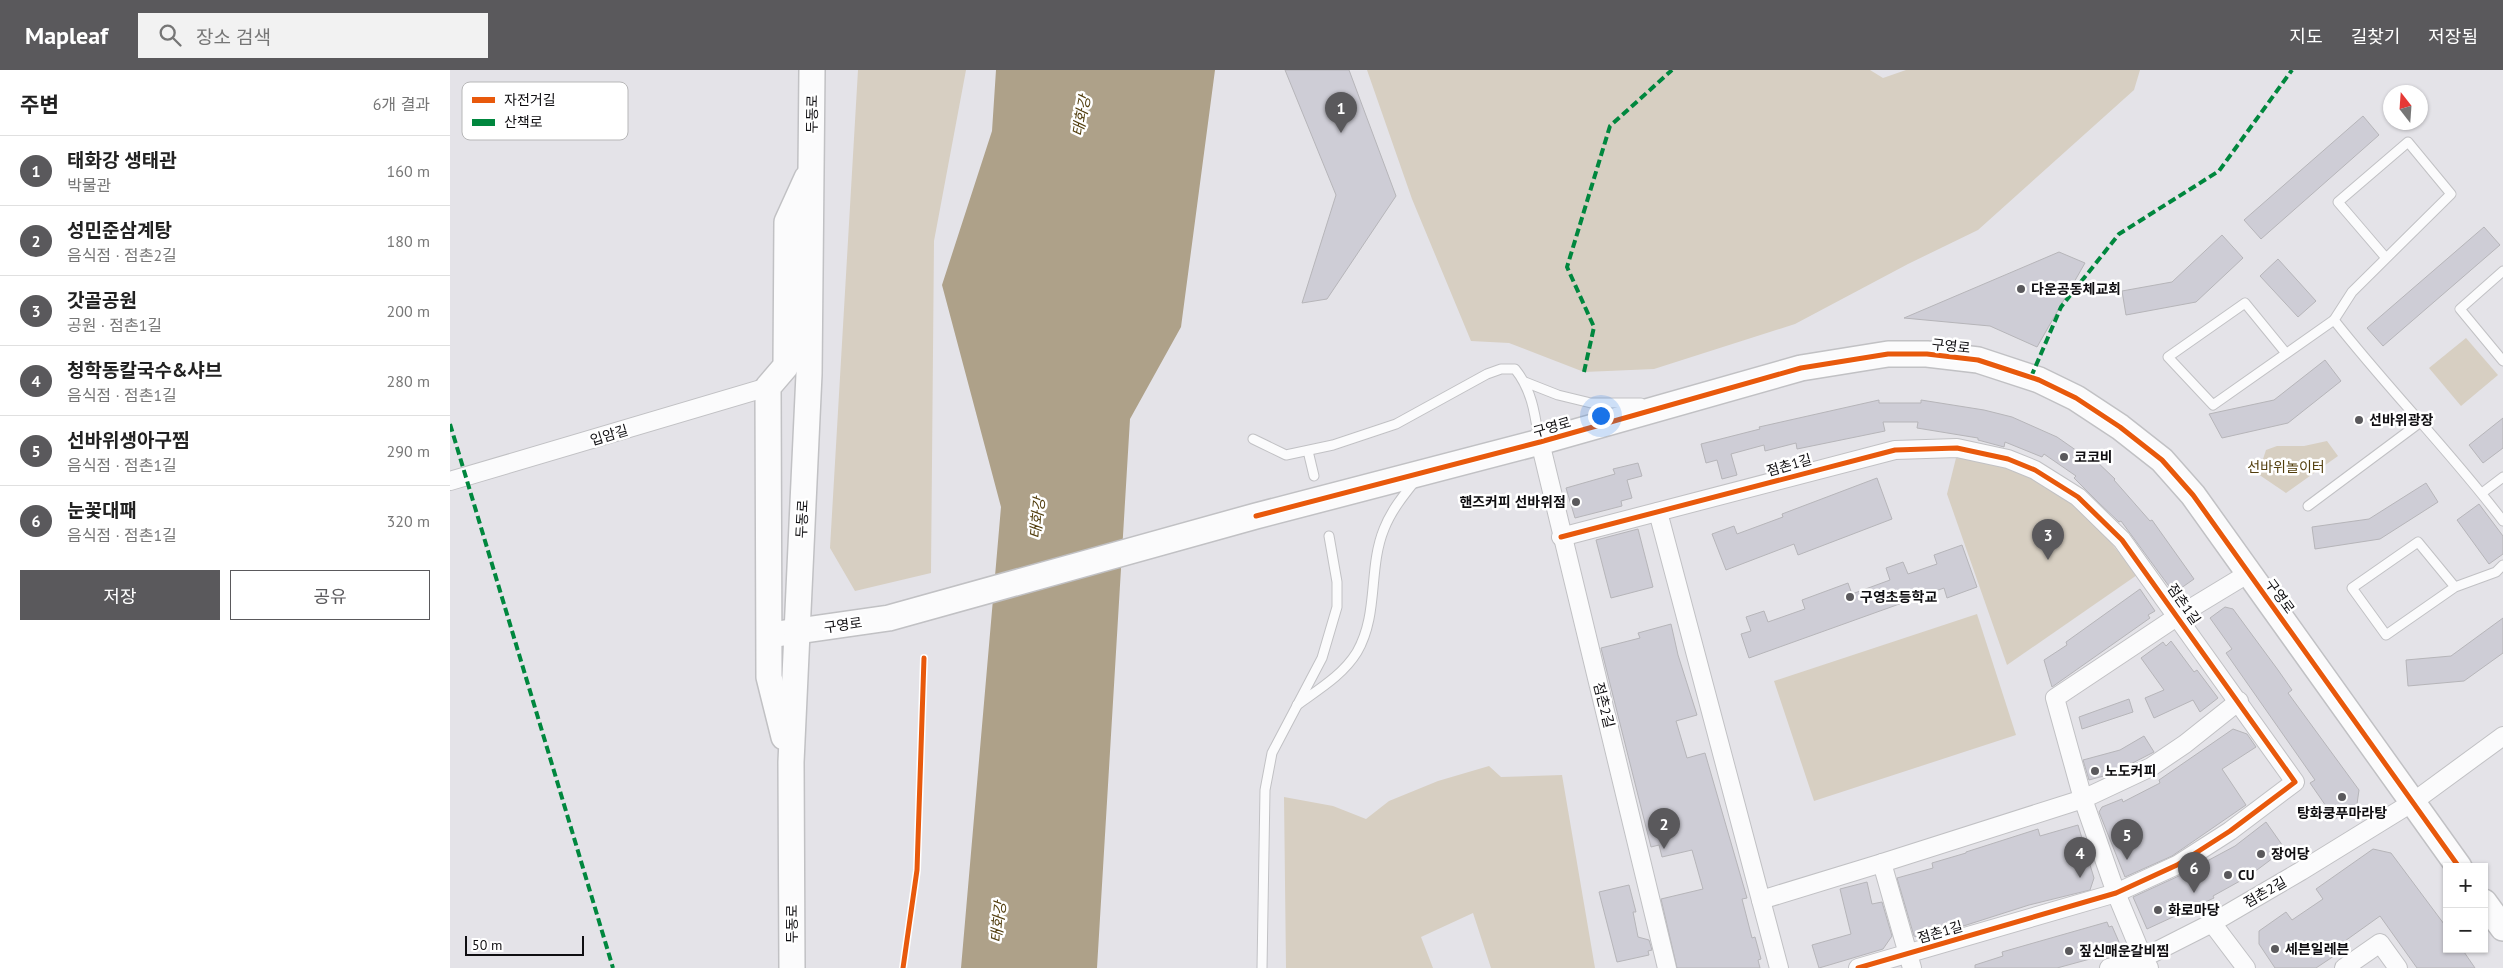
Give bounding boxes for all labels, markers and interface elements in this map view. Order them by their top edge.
search box [138,13,488,58]
text: Mapleaf [25,20,108,51]
icon: search [156,21,184,49]
text: 장소 검색 [196,25,271,49]
text: 지도 [2290,25,2323,48]
text: 길찾기 [2351,25,2400,48]
text: 저장됨 [2428,25,2478,48]
legend [462,82,628,140]
north arrow [2383,85,2428,130]
text: 주변 [20,91,59,118]
text: 자전거길 [504,91,556,109]
water label: 태화강 [1068,92,1095,138]
pin: 1 [1325,92,1357,133]
text: 6개 결과 [373,94,430,114]
street label: 두동로 [803,94,821,133]
text: 산책로 [504,113,543,131]
text: 태화강 생태관 [67,148,177,172]
text: 1 [31,161,41,181]
text: 160 m [387,161,430,181]
text: 박물관 [67,175,111,195]
text: 성민준삼계탕 [67,218,172,242]
text: 2 [31,231,41,251]
text: 180 m [387,231,430,251]
text: 음식점 · 점촌2길 [67,245,177,265]
place label: 다운공동체교회 [2031,280,2121,298]
marker: 다운공동체교회 [2015,283,2027,295]
text: 갓골공원 [67,288,137,312]
text: 3 [31,301,41,321]
text: 200 m [387,301,430,321]
text: 공원 · 점촌1길 [67,315,162,335]
street label: 구영로 [1931,335,1971,357]
text: 청학동칼국수&샤브 [67,358,222,382]
text: 4 [31,371,41,391]
text: 280 m [387,371,430,391]
text: 음식점 · 점촌1길 [67,385,177,405]
your location [1588,403,1614,429]
place label: 선바위광장 [2369,411,2434,429]
street label: 구영로 [1531,413,1573,441]
marker: 선바위광장 [2353,414,2365,426]
street label: 입암길 [588,421,630,449]
text: 선바위생아구찜 [67,428,189,452]
text: 5 [31,441,41,461]
text: 290 m [387,441,430,461]
place label: 코코비 [2074,448,2113,466]
street label: 점촌1길 [1764,450,1814,480]
marker: 코코비 [2058,451,2070,463]
text: 음식점 · 점촌1길 [67,455,177,475]
park label: 선바위놀이터 [2247,458,2325,476]
place label: 핸즈커피 선바위점 [1459,493,1566,511]
water label: 태화강 [1025,494,1049,540]
marker: 핸즈커피 선바위점 [1570,496,1582,508]
text: 눈꽃대패 [67,498,137,522]
street label: 두동로 [792,499,812,539]
text: 6 [31,511,41,531]
text: 320 m [387,511,430,531]
pin: 3 [2032,519,2064,560]
text: 음식점 · 점촌1길 [67,525,177,545]
button: 저장 [20,570,220,620]
button: 공유 [230,570,430,620]
street label: 구영로 [2261,575,2299,617]
street label: 점촌1길 [2163,580,2205,628]
place label: 구영초등학교 [1860,588,1937,606]
marker: 구영초등학교 [1844,591,1856,603]
street label: 구영로 [823,613,864,637]
street label: 점촌2길 [1590,680,1618,730]
place label: 노도커피 [2105,762,2157,780]
marker: 노도커피 [2089,765,2101,777]
marker: 탕화쿵푸마라탕 [2336,791,2348,803]
place label: 탕화쿵푸마라탕 [2297,804,2387,822]
pin: 2 [1648,808,1680,849]
pin: 5 [2111,819,2143,860]
pin: 4 [2064,837,2096,878]
place label: 장어당 [2271,845,2310,863]
marker: 장어당 [2255,848,2267,860]
pin: 6 [2178,852,2210,893]
map controls [2443,863,2488,953]
button: + [2443,863,2488,908]
place label: CU [2238,866,2255,884]
marker: CU [2222,869,2234,881]
street label: 점촌2길 [2240,873,2290,911]
water label: 태화강 [986,898,1010,944]
place label: 화로마당 [2168,901,2220,919]
marker: 화로마당 [2152,904,2164,916]
street label: 두동로 [783,905,801,943]
button: − [2443,908,2488,953]
street label: 점촌1길 [1915,917,1965,947]
scale bar [465,933,584,956]
text: 50 m [472,936,502,954]
place label: 세븐일레븐 [2285,940,2350,958]
place label: 짚신매운갈비찜 [2079,942,2169,960]
marker: 세븐일레븐 [2269,943,2281,955]
marker: 짚신매운갈비찜 [2063,945,2075,957]

